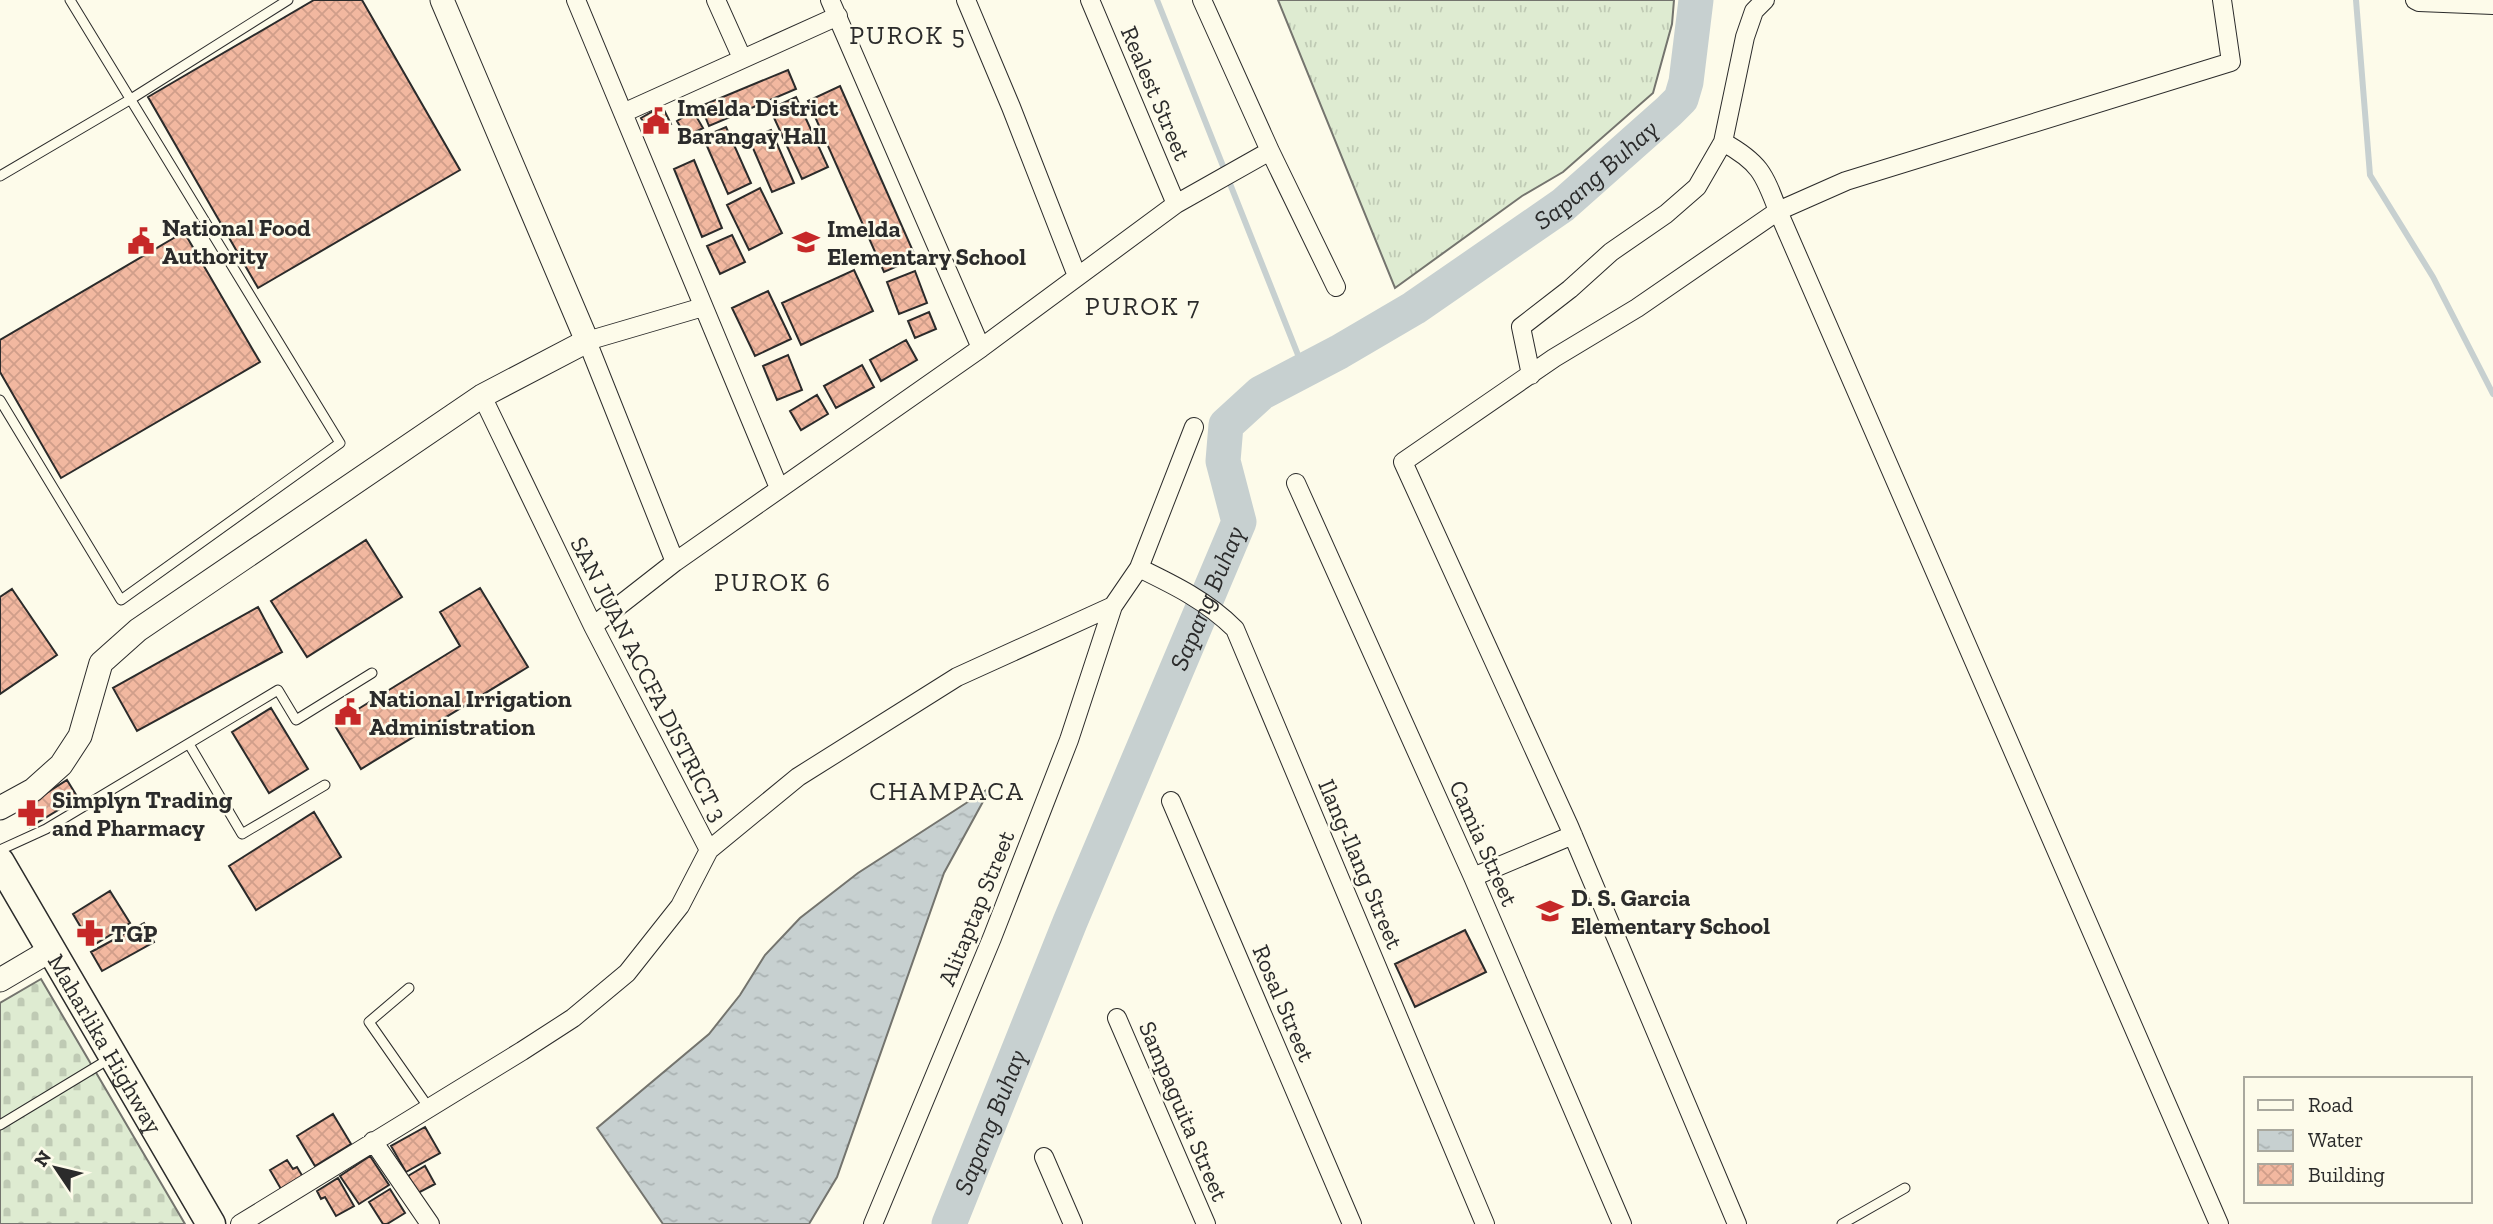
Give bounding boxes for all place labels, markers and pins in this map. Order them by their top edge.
place label: Imelda District Barangay Hall [677,93,839,150]
public building icon: Imelda District Barangay Hall [641,106,671,136]
place label: National Food Authority [162,213,311,270]
place label: Imelda Elementary School [827,214,1026,271]
public building icon: National Food Authority [126,226,156,256]
school or university icon: Imelda Elementary School [791,227,821,257]
place label: National Irrigation Administration [369,684,572,741]
public building icon: National Irrigation Administration [333,697,363,727]
place label: Simplyn Trading and Pharmacy [52,785,233,842]
pharmacy icon: Simplyn Trading and Pharmacy [16,798,46,828]
place label: D. S. Garcia Elementary School [1571,883,1770,940]
school or university icon: D. S. Garcia Elementary School [1535,896,1565,926]
pharmacy icon: TGP [75,918,105,948]
place label: TGP [111,919,158,948]

